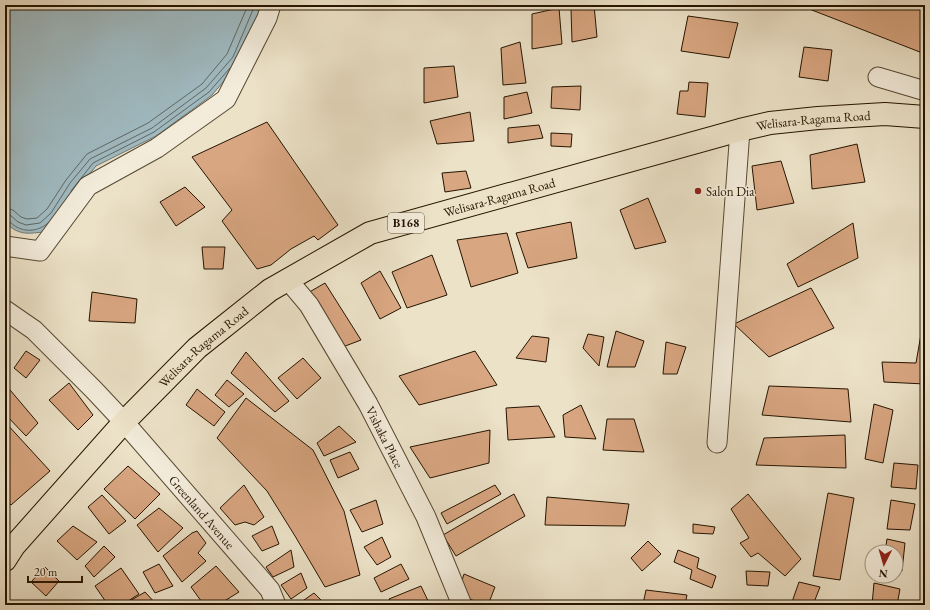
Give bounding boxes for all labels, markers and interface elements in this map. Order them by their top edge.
street label: Welisara-Ragama Road [755,107,872,135]
street label: Welisara-Ragama Road [442,174,558,221]
place label: Salon Dia [706,183,755,200]
marker: Salon Dia [693,186,703,196]
road number: B168 [388,213,424,233]
street label: Welisara-Ragama Road [155,302,252,391]
street label: Vishaka Place [362,403,407,471]
street label: Greenland Avenue [165,472,238,553]
north arrow [864,544,904,584]
scale bar [28,558,82,584]
text: 20 m [34,564,58,580]
text: N [878,567,888,581]

